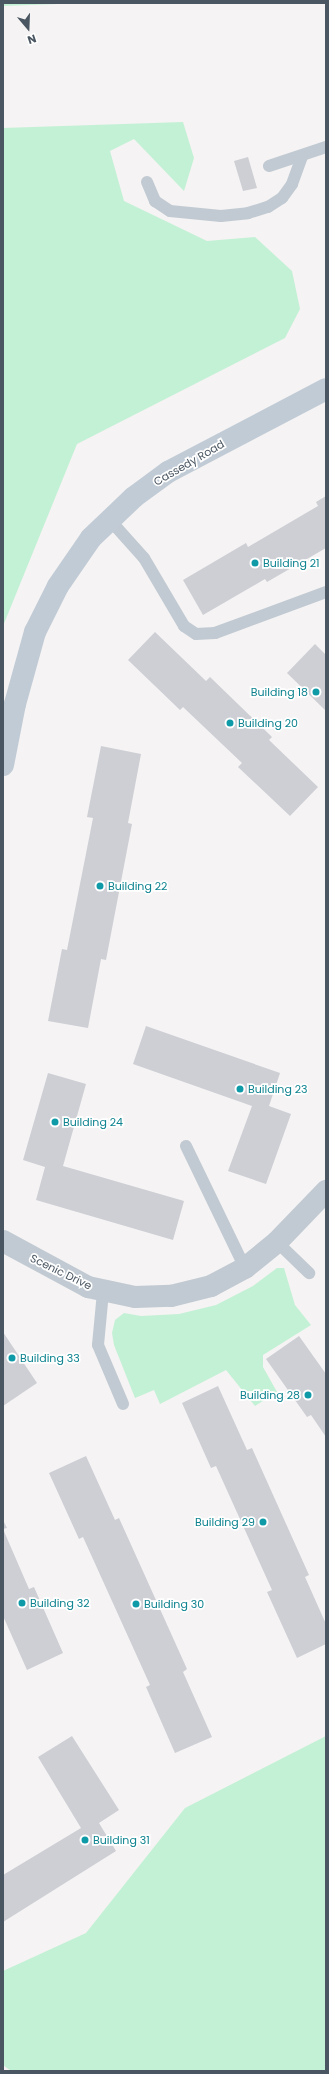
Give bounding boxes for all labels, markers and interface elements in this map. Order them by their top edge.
north arrow [8,8,48,48]
text: N [25,30,38,48]
street label: Cassedy Road [151,437,227,489]
place label: Building 21 [263,556,320,570]
marker: Building 21 [250,558,260,568]
place label: Building 18 [251,685,308,699]
marker: Building 18 [311,687,321,697]
place label: Building 20 [238,716,298,730]
marker: Building 20 [225,718,235,728]
place label: Building 22 [108,879,167,893]
marker: Building 22 [95,881,105,891]
place label: Building 23 [248,1082,308,1096]
marker: Building 23 [235,1084,245,1094]
place label: Building 24 [63,1115,123,1129]
marker: Building 24 [50,1117,60,1127]
street label: Scenic Drive [28,1251,94,1293]
place label: Building 33 [20,1351,80,1365]
marker: Building 33 [7,1353,17,1363]
place label: Building 28 [240,1388,300,1402]
marker: Building 28 [303,1390,313,1400]
place label: Building 29 [195,1515,255,1529]
marker: Building 29 [258,1517,268,1527]
place label: Building 32 [30,1596,90,1610]
place label: Building 30 [144,1597,204,1611]
marker: Building 32 [17,1598,27,1608]
marker: Building 30 [131,1599,141,1609]
place label: Building 31 [93,1833,150,1847]
marker: Building 31 [80,1835,90,1845]

